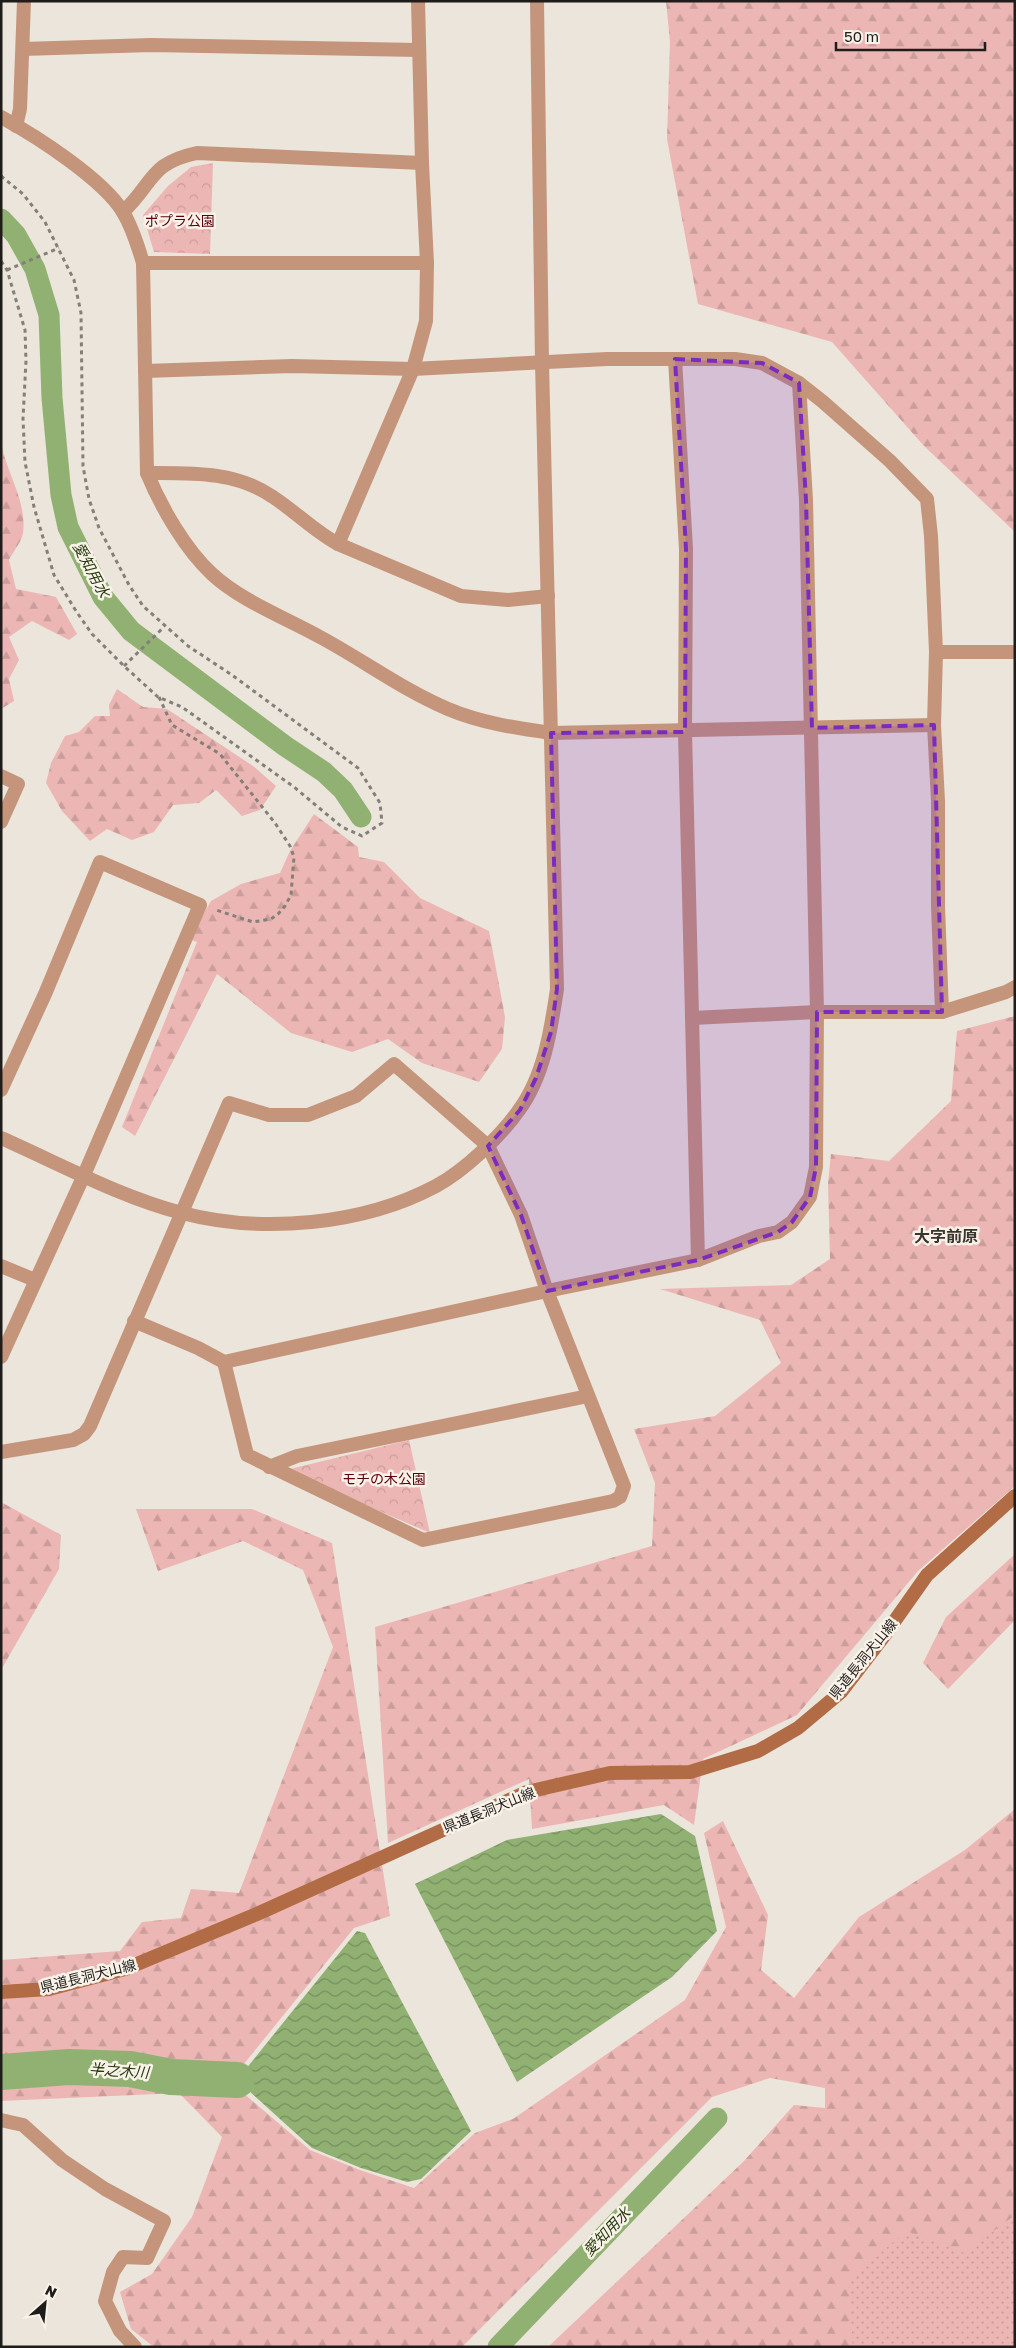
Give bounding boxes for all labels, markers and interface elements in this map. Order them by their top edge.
scale bar [836,20,985,52]
text: 50 m [844,27,879,45]
park label: ポプラ公園 [145,212,215,229]
water label: 愛知用水 [70,539,115,602]
district label: 大字前原 [914,1226,978,1246]
park label: モチの木公園 [342,1470,426,1487]
street label: 県道長洞犬山線 [825,1615,900,1702]
street label: 県道長洞犬山線 [440,1783,537,1836]
street label: 県道長洞犬山線 [38,1955,137,1996]
water label: 半之木川 [89,2059,152,2081]
water label: 愛知用水 [579,2202,635,2259]
north arrow [20,2278,70,2328]
text: N [43,2281,60,2301]

